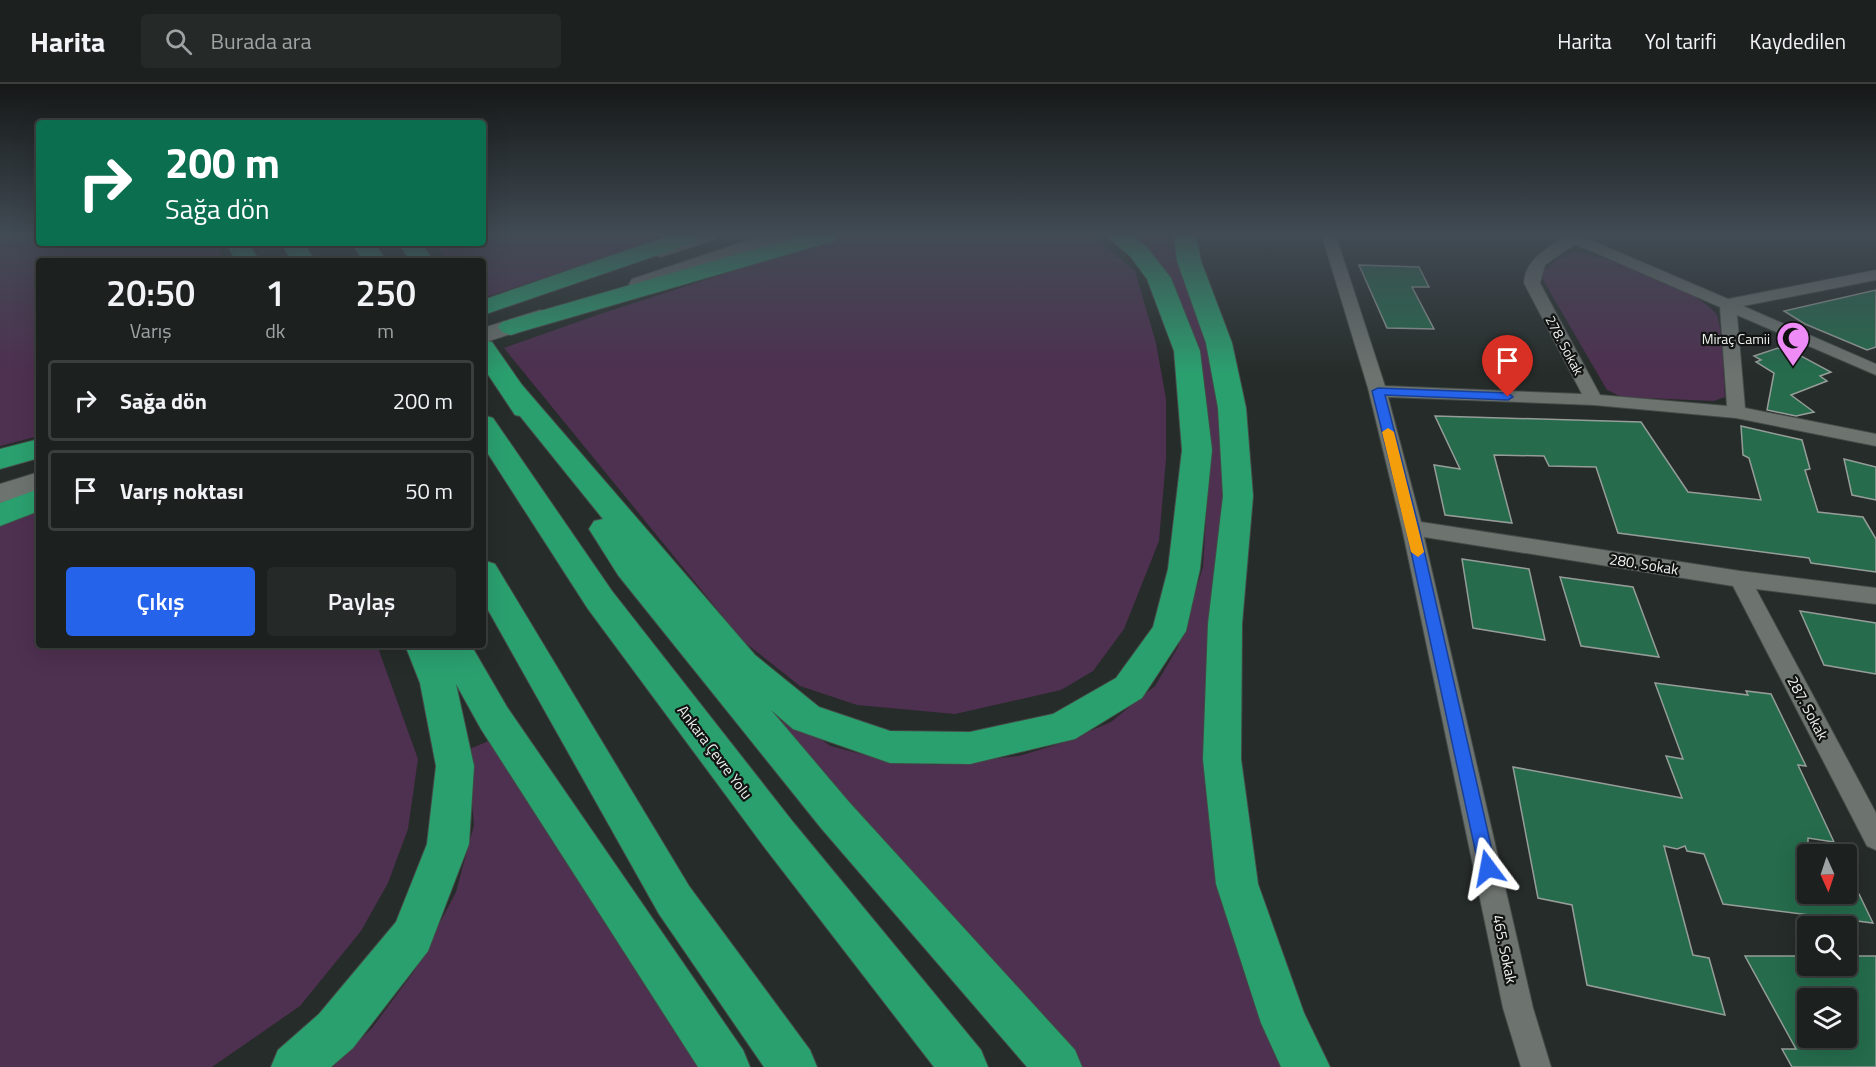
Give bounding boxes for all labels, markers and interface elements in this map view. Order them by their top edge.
search box [141,14,561,68]
text: Harita [30,20,105,63]
text: Burada ara [210,24,311,58]
icon: search [162,25,195,58]
text: Harita [1557,25,1612,57]
text: Yol tarifi [1645,25,1717,57]
text: Kaydedilen [1750,25,1846,57]
text: 200 m [165,130,280,194]
icon: right [66,144,144,222]
text: Sağa dön [165,188,270,229]
text: 20:50 [106,265,195,320]
text: 1 [265,265,285,320]
text: 250 [355,265,416,320]
street label: 278. Sokak [1540,311,1590,379]
text: Varış [130,315,172,346]
text: dk [265,315,285,346]
text: m [377,315,394,346]
mosque icon: Miraç Camii [1775,320,1811,367]
place label: Miraç Camii [1702,328,1770,349]
pin [1482,335,1533,397]
icon: arrive [1491,344,1524,377]
icon: right [69,384,102,417]
text: Sağa dön [120,384,207,418]
text: 200 m [393,384,453,418]
icon: arrive [69,474,102,507]
text: Varış noktası [120,474,244,508]
text: 50 m [405,474,453,508]
street label: 280. Sokak [1608,547,1680,581]
button: Çıkış [66,567,255,636]
button: Paylaş [267,567,456,636]
street label: 287. Sokak [1781,672,1835,744]
street label: Ankara Çevre Yolu [672,700,758,804]
position arrow [1456,836,1520,900]
north arrow [1797,844,1857,904]
map controls [1797,844,1857,1048]
street label: 465. Sokak [1487,913,1523,985]
button: search [1797,916,1857,976]
button: layers [1797,988,1857,1048]

